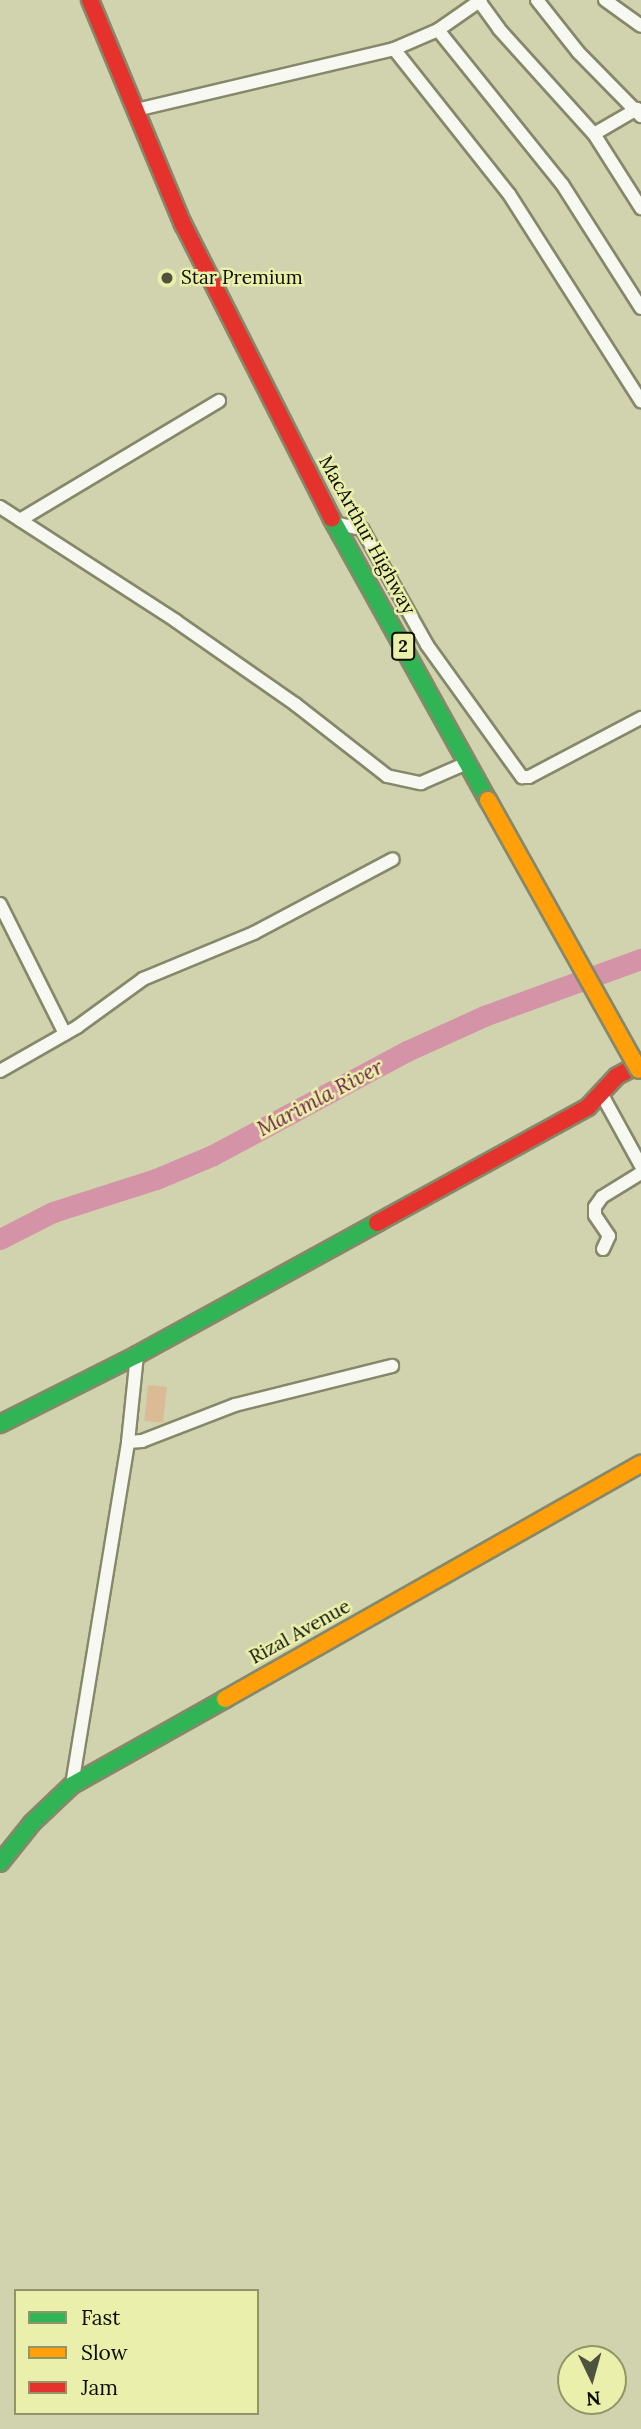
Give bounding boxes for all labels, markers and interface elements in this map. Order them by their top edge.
place label: Star Premium [181,267,303,289]
marker: Star Premium [159,270,175,286]
street label: MacArthur Highway [314,452,420,618]
road number: 2 [391,632,415,660]
water label: Marimla River [253,1054,387,1142]
street label: Rizal Avenue [246,1595,354,1669]
legend [14,2289,259,2415]
text: Fast [81,2304,120,2331]
text: Slow [81,2339,128,2366]
north arrow [557,2345,627,2415]
text: Jam [81,2374,118,2401]
text: N [585,2386,602,2412]

